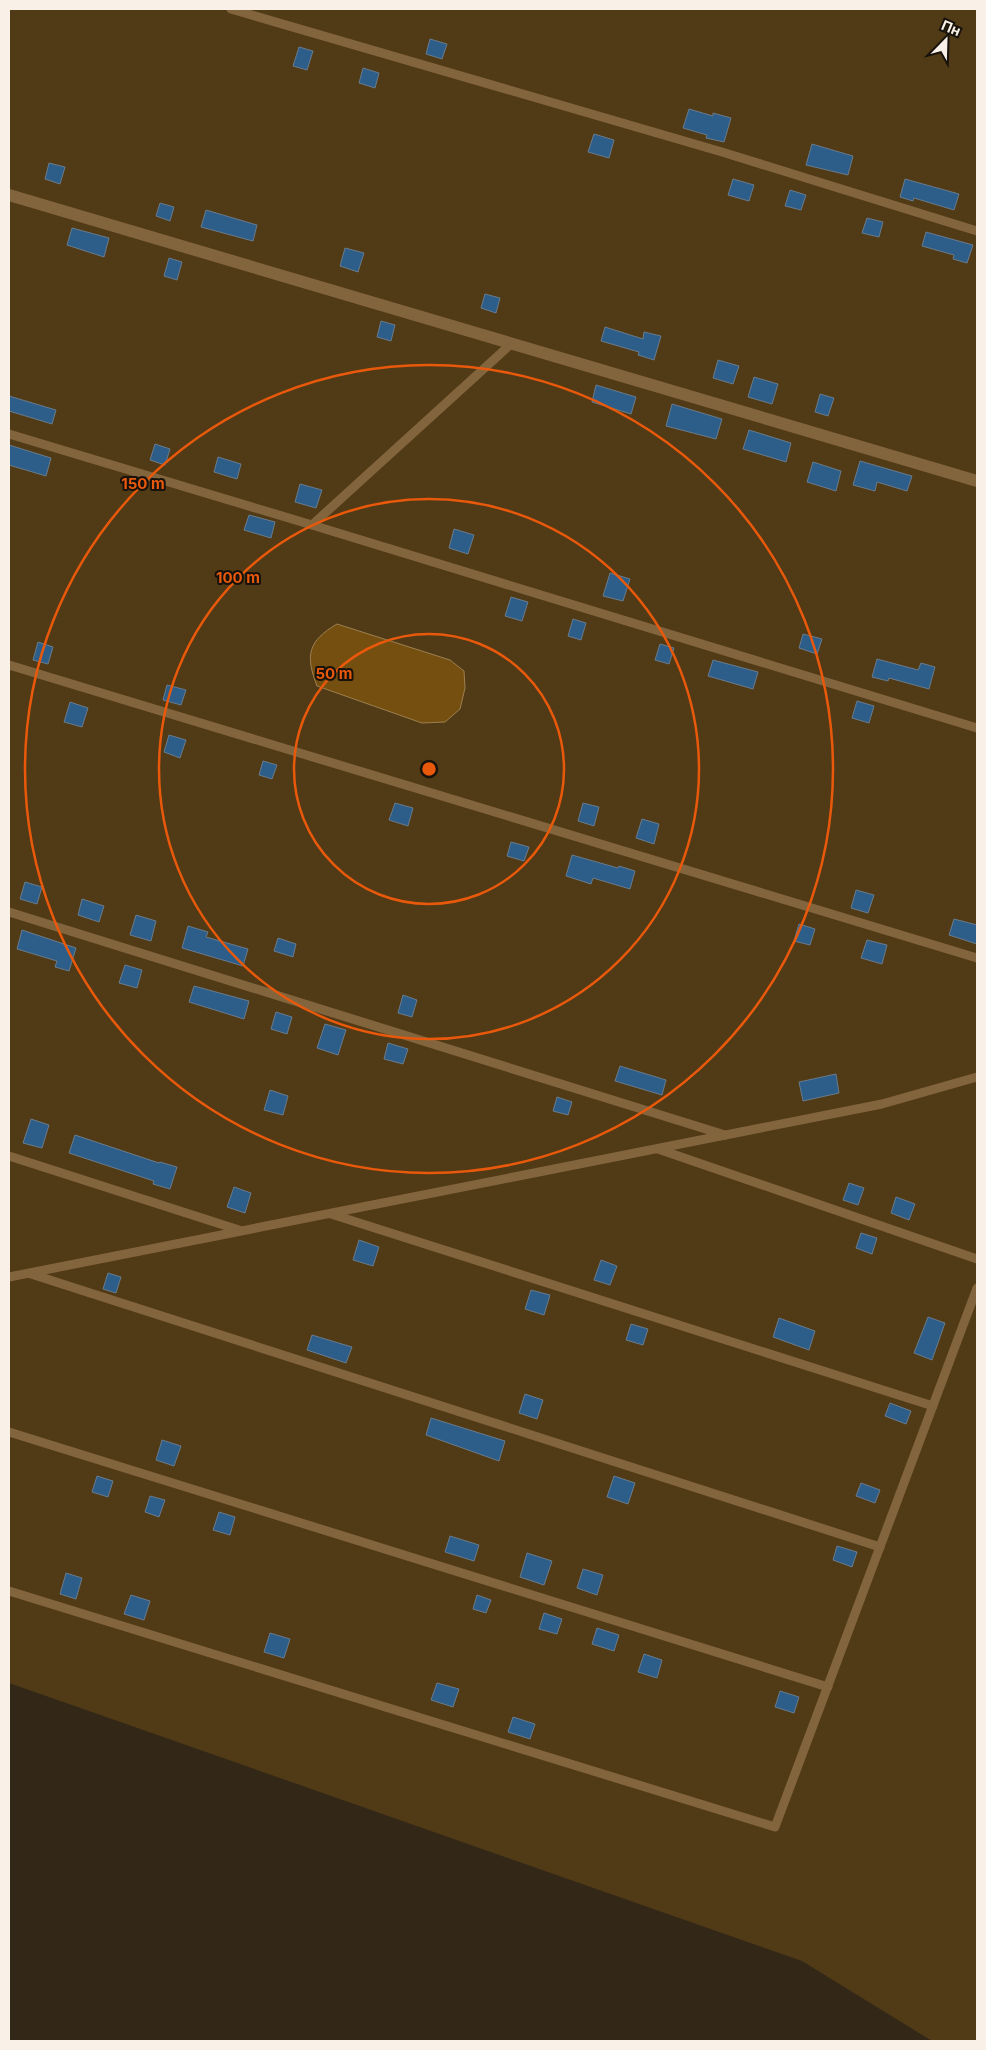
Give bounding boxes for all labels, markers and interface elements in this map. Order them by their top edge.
north arrow [921,15,971,65]
text: Пн [939,16,963,39]
text: 150 m [121,474,165,493]
text: 100 m [216,568,260,587]
text: 50 m [316,664,352,683]
centre of rings [420,760,438,778]

